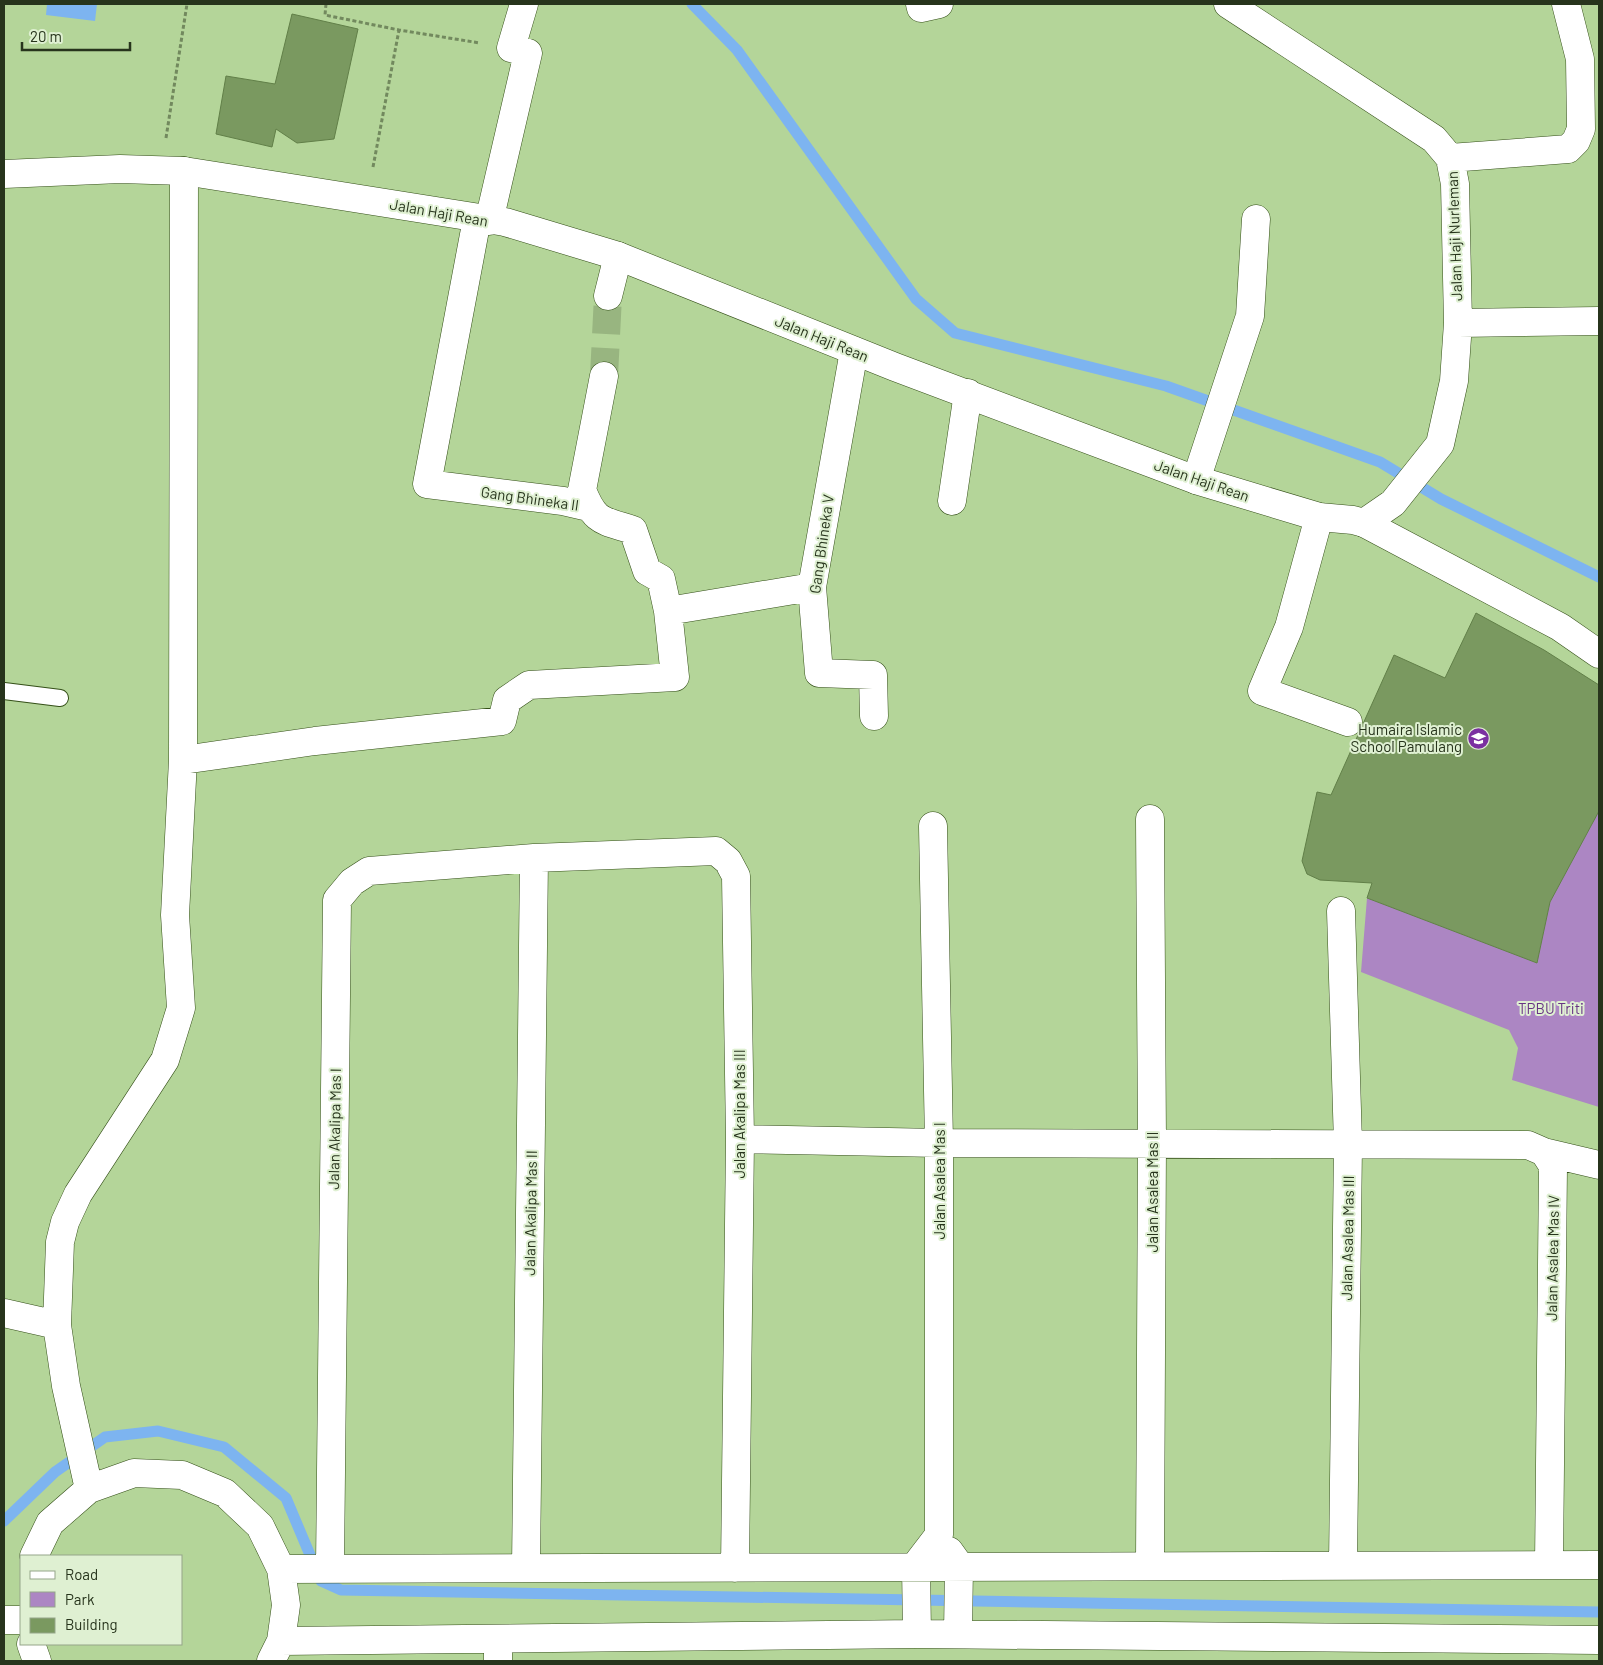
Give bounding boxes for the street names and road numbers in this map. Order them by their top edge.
street label: Jalan Haji Nurleman [1443,171,1465,301]
street label: Jalan Haji Rean [389,195,489,229]
street label: Jalan Haji Rean [773,311,871,365]
street label: Jalan Haji Rean [1152,455,1252,505]
street label: Gang Bhineka II [480,482,580,514]
street label: Gang Bhineka V [805,493,837,595]
street label: Jalan Akalipa Mas III [730,1049,748,1179]
street label: Jalan Akalipa Mas I [324,1068,344,1190]
street label: Jalan Asalea Mas I [930,1122,948,1240]
street label: Jalan Asalea Mas II [1143,1132,1161,1252]
street label: Jalan Akalipa Mas II [520,1150,540,1276]
street label: Jalan Asalea Mas III [1337,1175,1357,1301]
street label: Jalan Asalea Mas IV [1542,1195,1562,1321]

